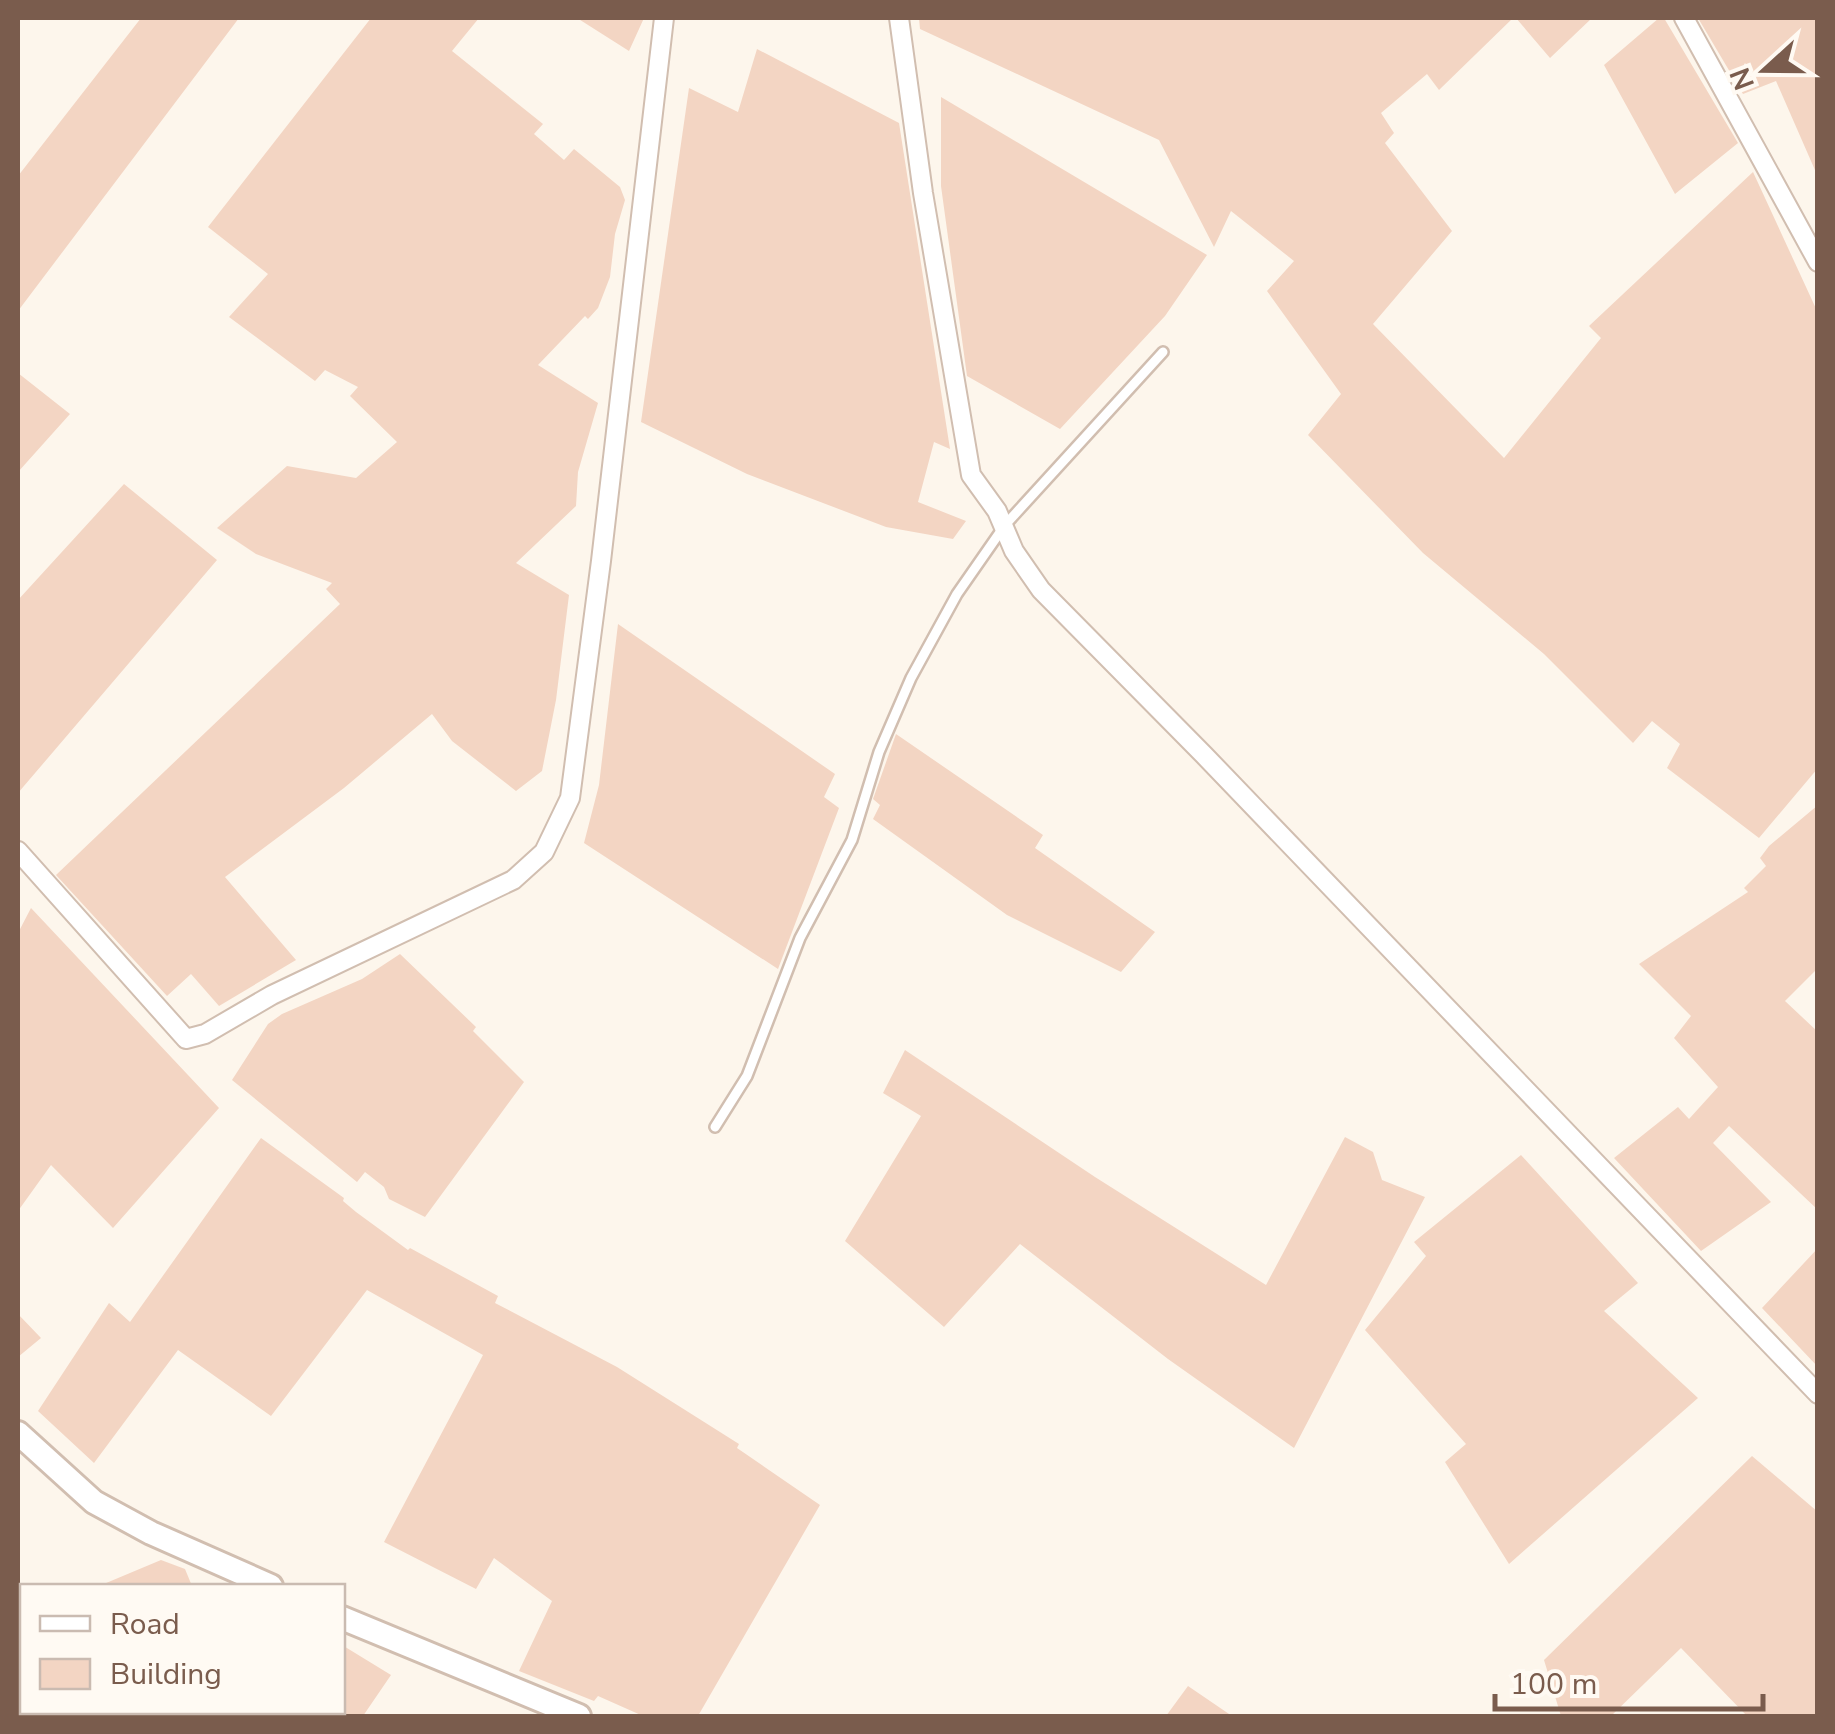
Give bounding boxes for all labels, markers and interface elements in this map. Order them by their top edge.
north arrow [1715,20,1815,120]
text: N [1721,62,1764,95]
legend [20,1584,345,1714]
text: Road [110,1604,180,1645]
scale bar [1495,1649,1762,1711]
text: Building [110,1654,222,1695]
text: 100 m [1510,1664,1597,1705]

